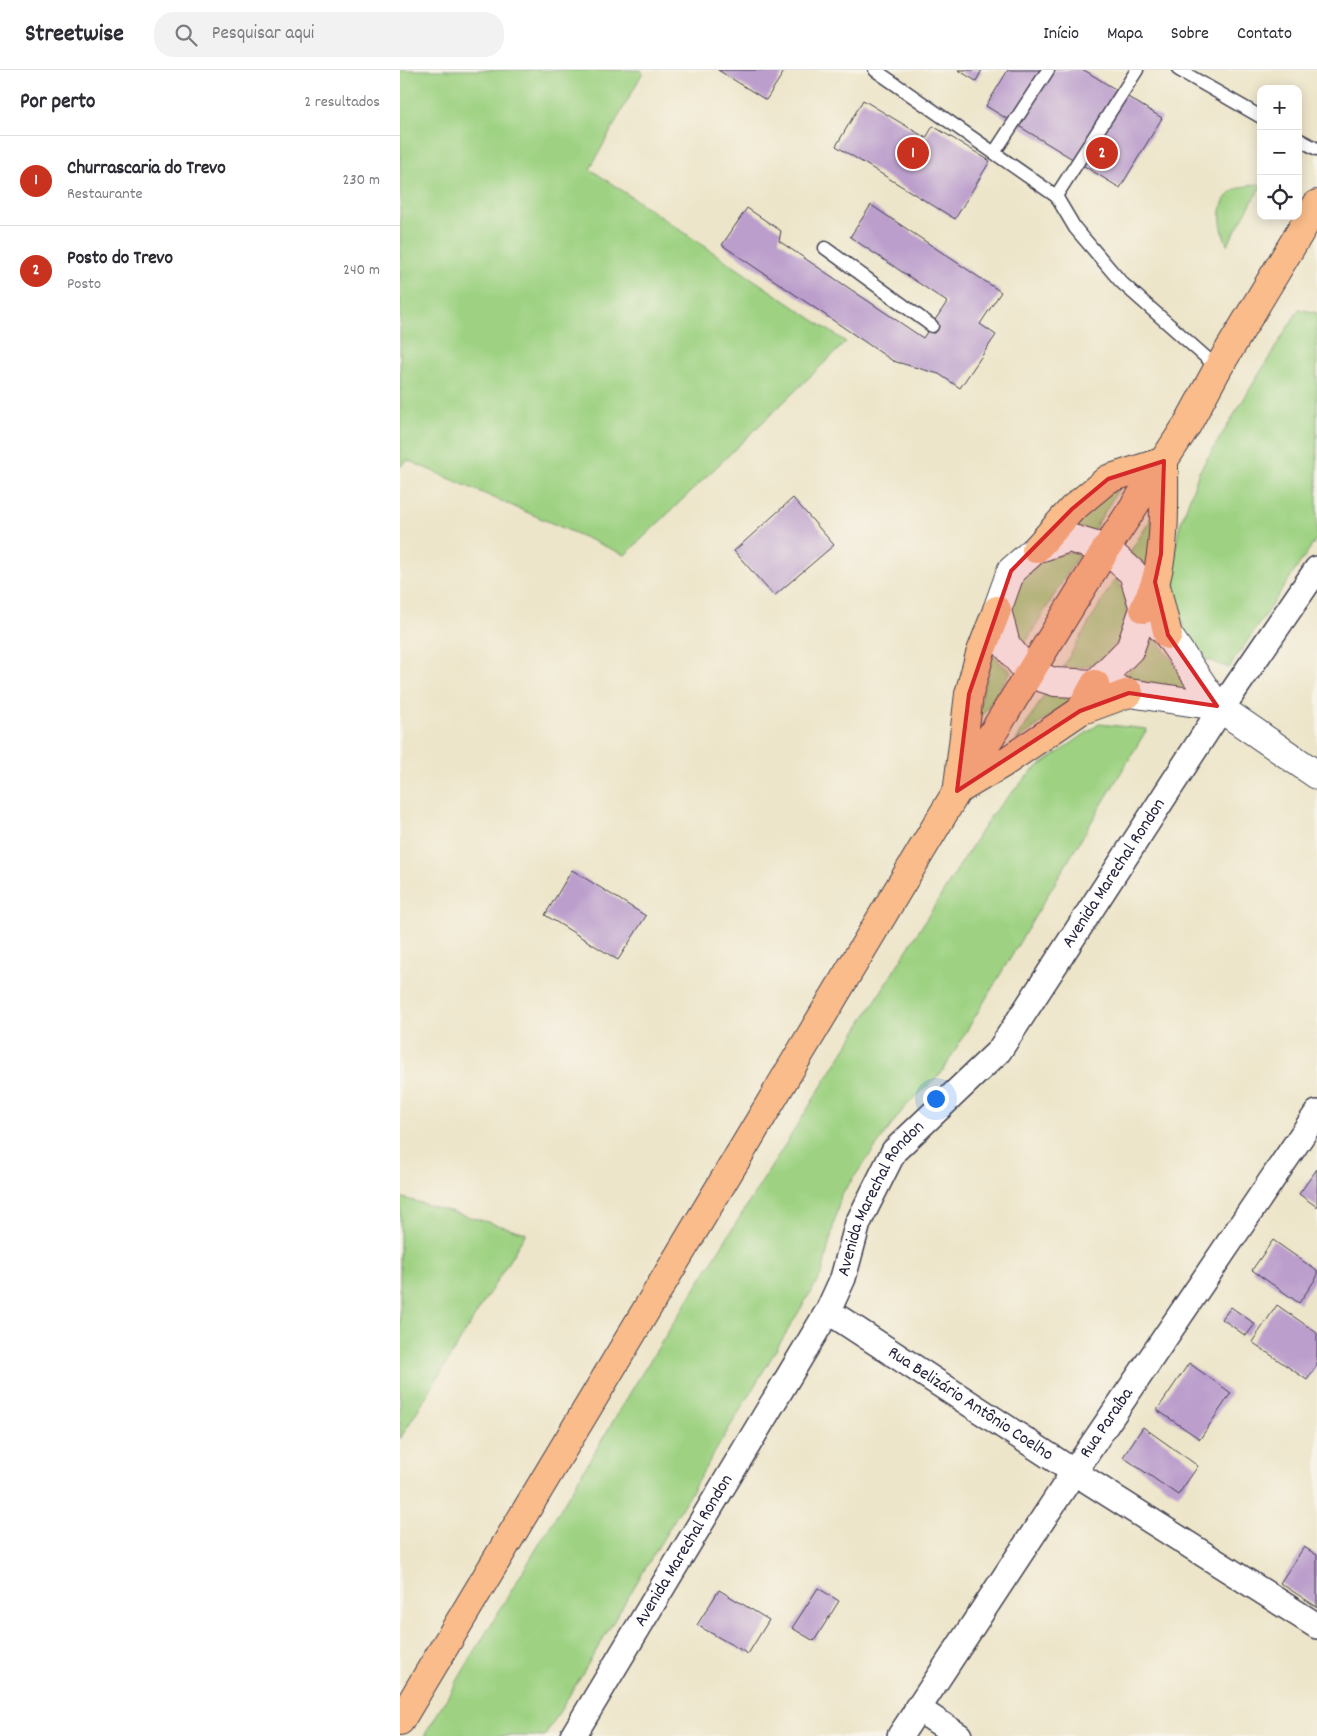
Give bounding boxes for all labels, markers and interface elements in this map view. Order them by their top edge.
search box [154,12,504,57]
text: Streetwise [25,18,124,52]
icon: search [172,21,200,49]
text: Pesquisar aqui [212,21,314,48]
text: Início [1043,22,1079,47]
text: Mapa [1107,22,1143,47]
text: Sobre [1171,22,1209,47]
text: Contato [1237,22,1292,47]
map controls [1257,85,1302,220]
button: + [1257,85,1302,130]
text: Por perto [20,88,95,118]
text: 2 resultados [304,91,380,114]
button: − [1257,130,1302,175]
pin: 1 [897,134,929,172]
pin: 2 [1086,134,1118,172]
text: Churrascaria do Trevo [67,156,226,183]
text: 1 [34,169,38,192]
text: 230 m [343,169,380,192]
button: locate [1257,175,1302,220]
text: Restaurante [67,183,143,206]
text: Posto do Trevo [67,246,173,273]
text: 2 [33,259,40,282]
text: 240 m [343,259,380,282]
text: Posto [67,273,101,296]
street label: Avenida Marechal Rondon [1056,794,1172,953]
your location [923,1086,949,1112]
street label: Avenida Marechal Rondon [832,1115,931,1279]
street label: Rua Belizário Antônio Coelho [883,1341,1058,1467]
street label: Rua Paraíba [1074,1383,1140,1464]
street label: Avenida Marechal Rondon [629,1470,740,1632]

